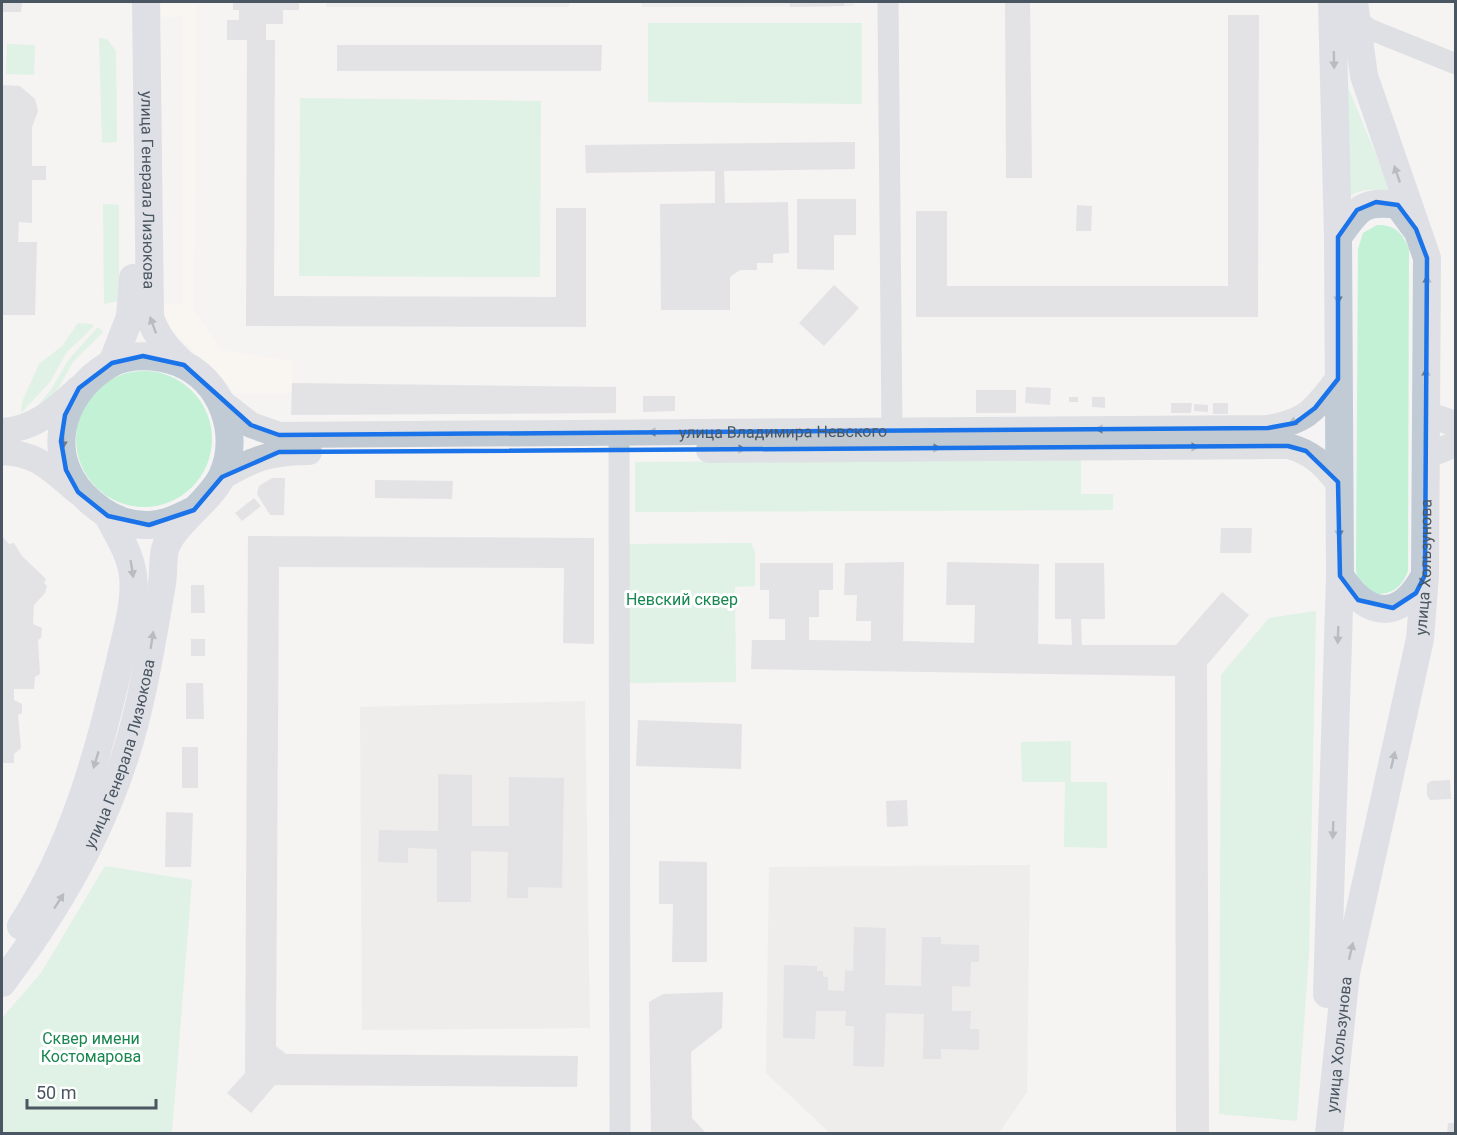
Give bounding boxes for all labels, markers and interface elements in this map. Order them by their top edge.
one-way arrow [1329,50,1339,69]
street label: улица Генерала Лизюкова [137,91,159,289]
one-way arrow [1392,165,1402,183]
one-way arrow [1422,275,1432,294]
one-way arrow [1333,286,1343,305]
one-way arrow [148,316,158,334]
one-way arrow [1421,368,1431,387]
one-way arrow [1288,414,1306,424]
street label: улица Владимира Невского [679,422,887,442]
one-way arrow [1094,424,1113,434]
one-way arrow [647,427,666,437]
one-way arrow [58,430,68,449]
one-way arrow [1180,442,1199,452]
one-way arrow [922,443,941,453]
one-way arrow [727,444,746,454]
street label: улица Хользунова [1411,499,1435,636]
one-way arrow [1334,520,1344,539]
one-way arrow [127,560,136,579]
park label: Невский сквер [626,590,738,609]
one-way arrow [1334,625,1343,644]
one-way arrow [148,631,157,650]
street label: улица Генерала Лизюкова [80,657,159,852]
one-way arrow [91,751,100,769]
one-way arrow [1389,751,1399,769]
one-way arrow [1328,820,1338,839]
one-way arrow [53,892,64,909]
one-way arrow [1347,941,1357,960]
street label: улица Хользунова [1322,976,1356,1113]
park label: Сквер имени Костомарова [41,1029,141,1066]
scale bar [27,1072,156,1110]
text: 50 m [36,1082,76,1103]

